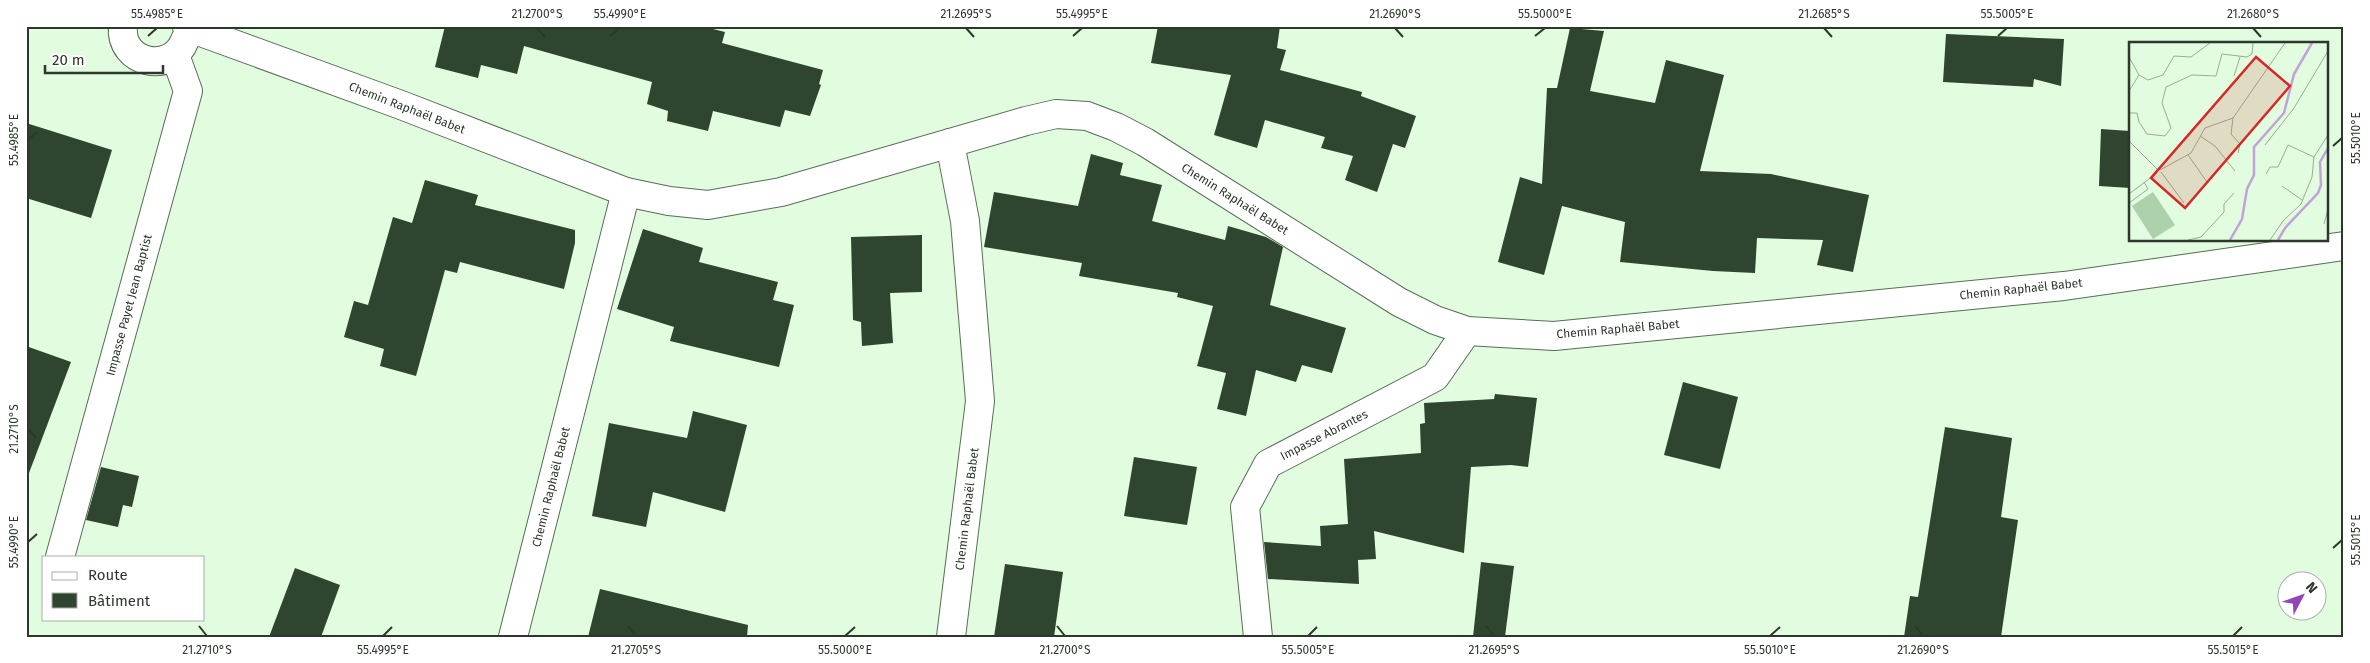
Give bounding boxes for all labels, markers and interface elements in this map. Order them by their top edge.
text: 55.4985°E [131,7,183,21]
text: 21.2700°S [512,7,563,21]
text: 55.4990°E [594,7,646,21]
text: 21.2695°S [941,7,992,21]
text: 55.4995°E [1056,7,1108,21]
text: 21.2690°S [1369,7,1421,21]
text: 55.5000°E [1518,7,1572,21]
text: 21.2685°S [1798,7,1850,21]
text: 55.5005°E [1981,7,2033,21]
text: 21.2680°S [2227,7,2280,21]
scale bar [45,42,162,74]
inset map [2129,42,2328,241]
text: 20 m [52,51,85,69]
street label: Chemin Raphaël Babet [347,79,468,137]
text: 55.5010°E [2349,112,2363,164]
text: 55.4985°E [7,114,21,166]
street label: Chemin Raphaël Babet [1179,160,1292,238]
street label: Impasse Payet Jean Baptist [103,232,155,377]
street label: Chemin Raphaël Babet [1959,276,2084,302]
street label: Chemin Raphaël Babet [1556,317,1681,341]
text: 21.2710°S [7,404,21,454]
street label: Impasse Abrantes [1278,407,1370,463]
street label: Chemin Raphaël Babet [529,425,573,549]
street label: Chemin Raphaël Babet [953,446,982,571]
text: 55.5015°E [2349,514,2363,566]
text: 55.4990°E [7,516,21,568]
legend [42,556,205,620]
text: Route [88,566,128,584]
north arrow [2278,570,2328,620]
text: N [2302,579,2321,597]
text: Bâtiment [88,592,151,610]
text: 21.2710°S [182,643,232,657]
text: 55.4995°E [357,643,409,657]
text: 21.2705°S [611,643,662,657]
text: 55.5000°E [818,643,872,657]
text: 21.2700°S [1040,643,1091,657]
text: 55.5005°E [1282,643,1334,657]
text: 21.2695°S [1469,643,1520,657]
text: 55.5010°E [1744,643,1796,657]
text: 21.2690°S [1897,643,1949,657]
text: 55.5015°E [2207,643,2259,657]

